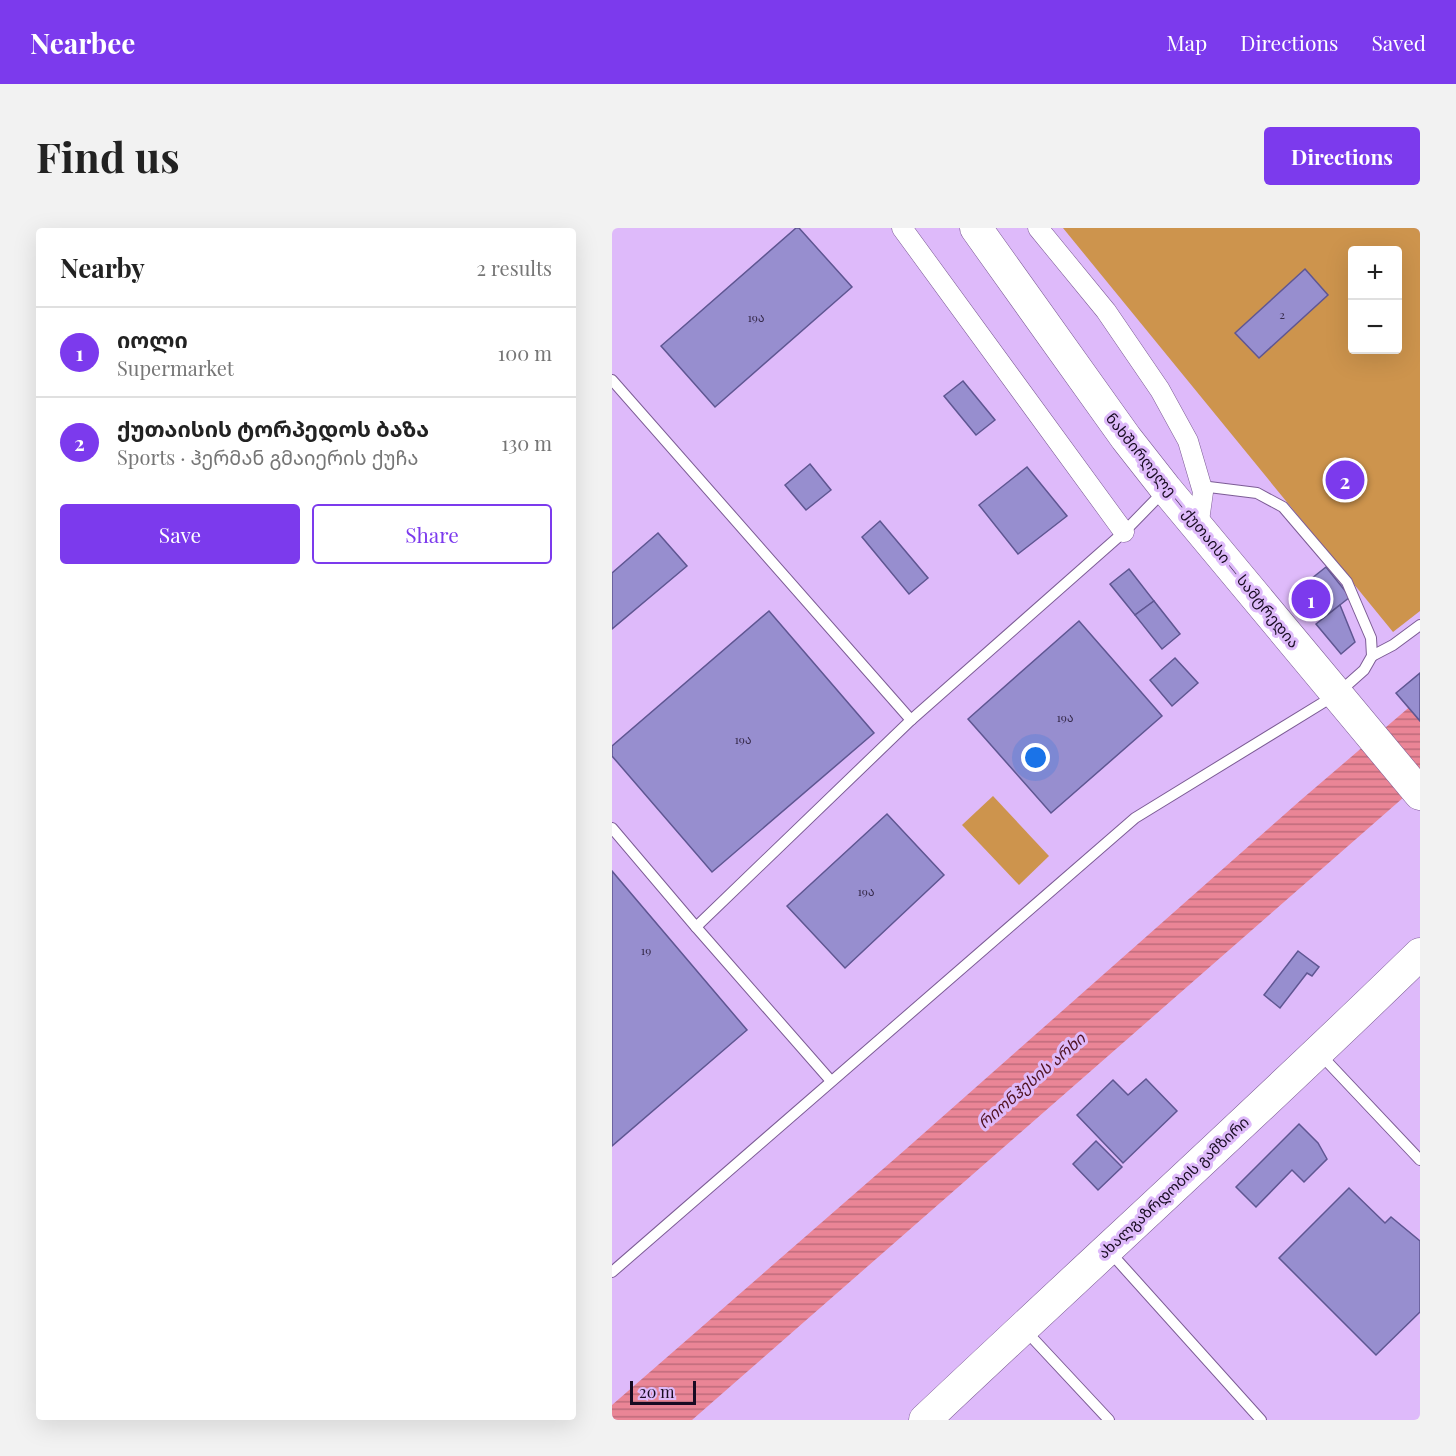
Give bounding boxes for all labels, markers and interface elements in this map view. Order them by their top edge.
text: Nearbee [30,24,135,61]
text: Map [1166,28,1207,56]
text: Directions [1240,28,1338,56]
text: Saved [1371,28,1426,56]
button: Directions [1264,127,1420,185]
text: Find us [36,128,180,184]
map controls [1348,246,1402,354]
button: + [1348,246,1402,300]
text: Nearby [60,250,145,285]
text: 2 results [477,254,552,281]
button: − [1348,300,1402,354]
house number: 2 [1279,306,1285,322]
house number: 19ა [747,309,765,325]
text: იოლი [117,324,188,354]
text: 1 [76,339,83,366]
text: 100 m [498,339,552,366]
text: Supermarket [117,354,234,381]
street label: ნახშირღელე — ქუთაისი — სამტრედია [1102,408,1304,652]
text: ქუთაისის ტორპედოს ბაზა [117,413,429,443]
text: 2 [74,429,85,456]
text: 130 m [501,429,552,456]
text: Sports · ჰერმან გმაიერის ქუჩა [117,443,418,470]
pin: 2 [1326,458,1364,502]
button: Save [60,504,300,564]
button: Share [312,504,552,564]
pin: 1 [1292,576,1330,622]
house number: 19ა [1056,709,1074,725]
house number: 19ა [734,731,752,747]
your location [1021,743,1050,772]
house number: 19ა [857,883,875,899]
house number: 19 [641,942,651,958]
water label: რიონჰესის არხი [973,1027,1090,1132]
street label: ახალგაზრდობის გამზირი [1093,1112,1253,1262]
scale bar [630,1378,696,1406]
text: 20 m [639,1381,674,1402]

